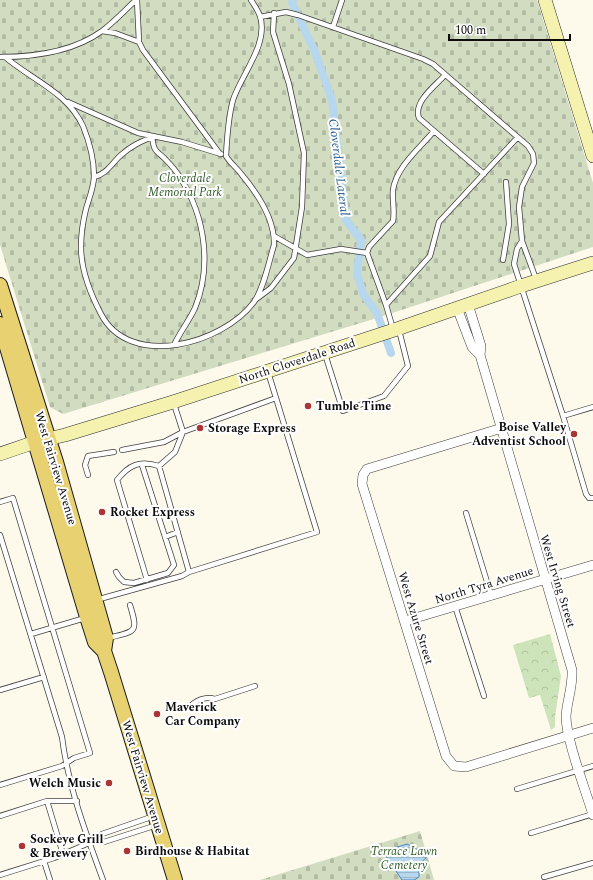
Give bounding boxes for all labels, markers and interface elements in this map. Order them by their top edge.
scale bar [449,16,570,42]
text: 100 m [455,21,486,40]
water label: Cloverdale Lateral [323,117,355,217]
park label: Cloverdale Memorial Park [148,169,222,202]
street label: North Cloverdale Road [236,333,358,389]
place label: Tumble Time [316,397,391,416]
marker: Tumble Time [303,401,313,411]
street label: West Fairview Avenue [29,409,82,528]
place label: Boise Valley Adventist School [472,418,567,451]
place label: Storage Express [208,419,296,438]
marker: Storage Express [195,423,205,433]
marker: Boise Valley Adventist School [569,429,579,439]
place label: Rocket Express [110,503,195,522]
marker: Rocket Express [97,507,107,517]
street label: West Irving Street [534,532,581,630]
street label: North Tyra Avenue [432,561,536,610]
street label: West Azure Street [392,569,439,667]
place label: Maverick Car Company [165,698,241,731]
marker: Maverick Car Company [152,709,162,719]
street label: West Fairview Avenue [116,718,169,837]
place label: Welch Music [29,774,101,793]
marker: Welch Music [104,778,114,788]
place label: Sockeye Grill & Brewery [30,830,103,863]
marker: Sockeye Grill & Brewery [17,841,27,851]
place label: Birdhouse & Habitat [135,842,250,861]
park label: Terrace Lawn Cemetery [371,842,438,875]
marker: Birdhouse & Habitat [122,846,132,856]

